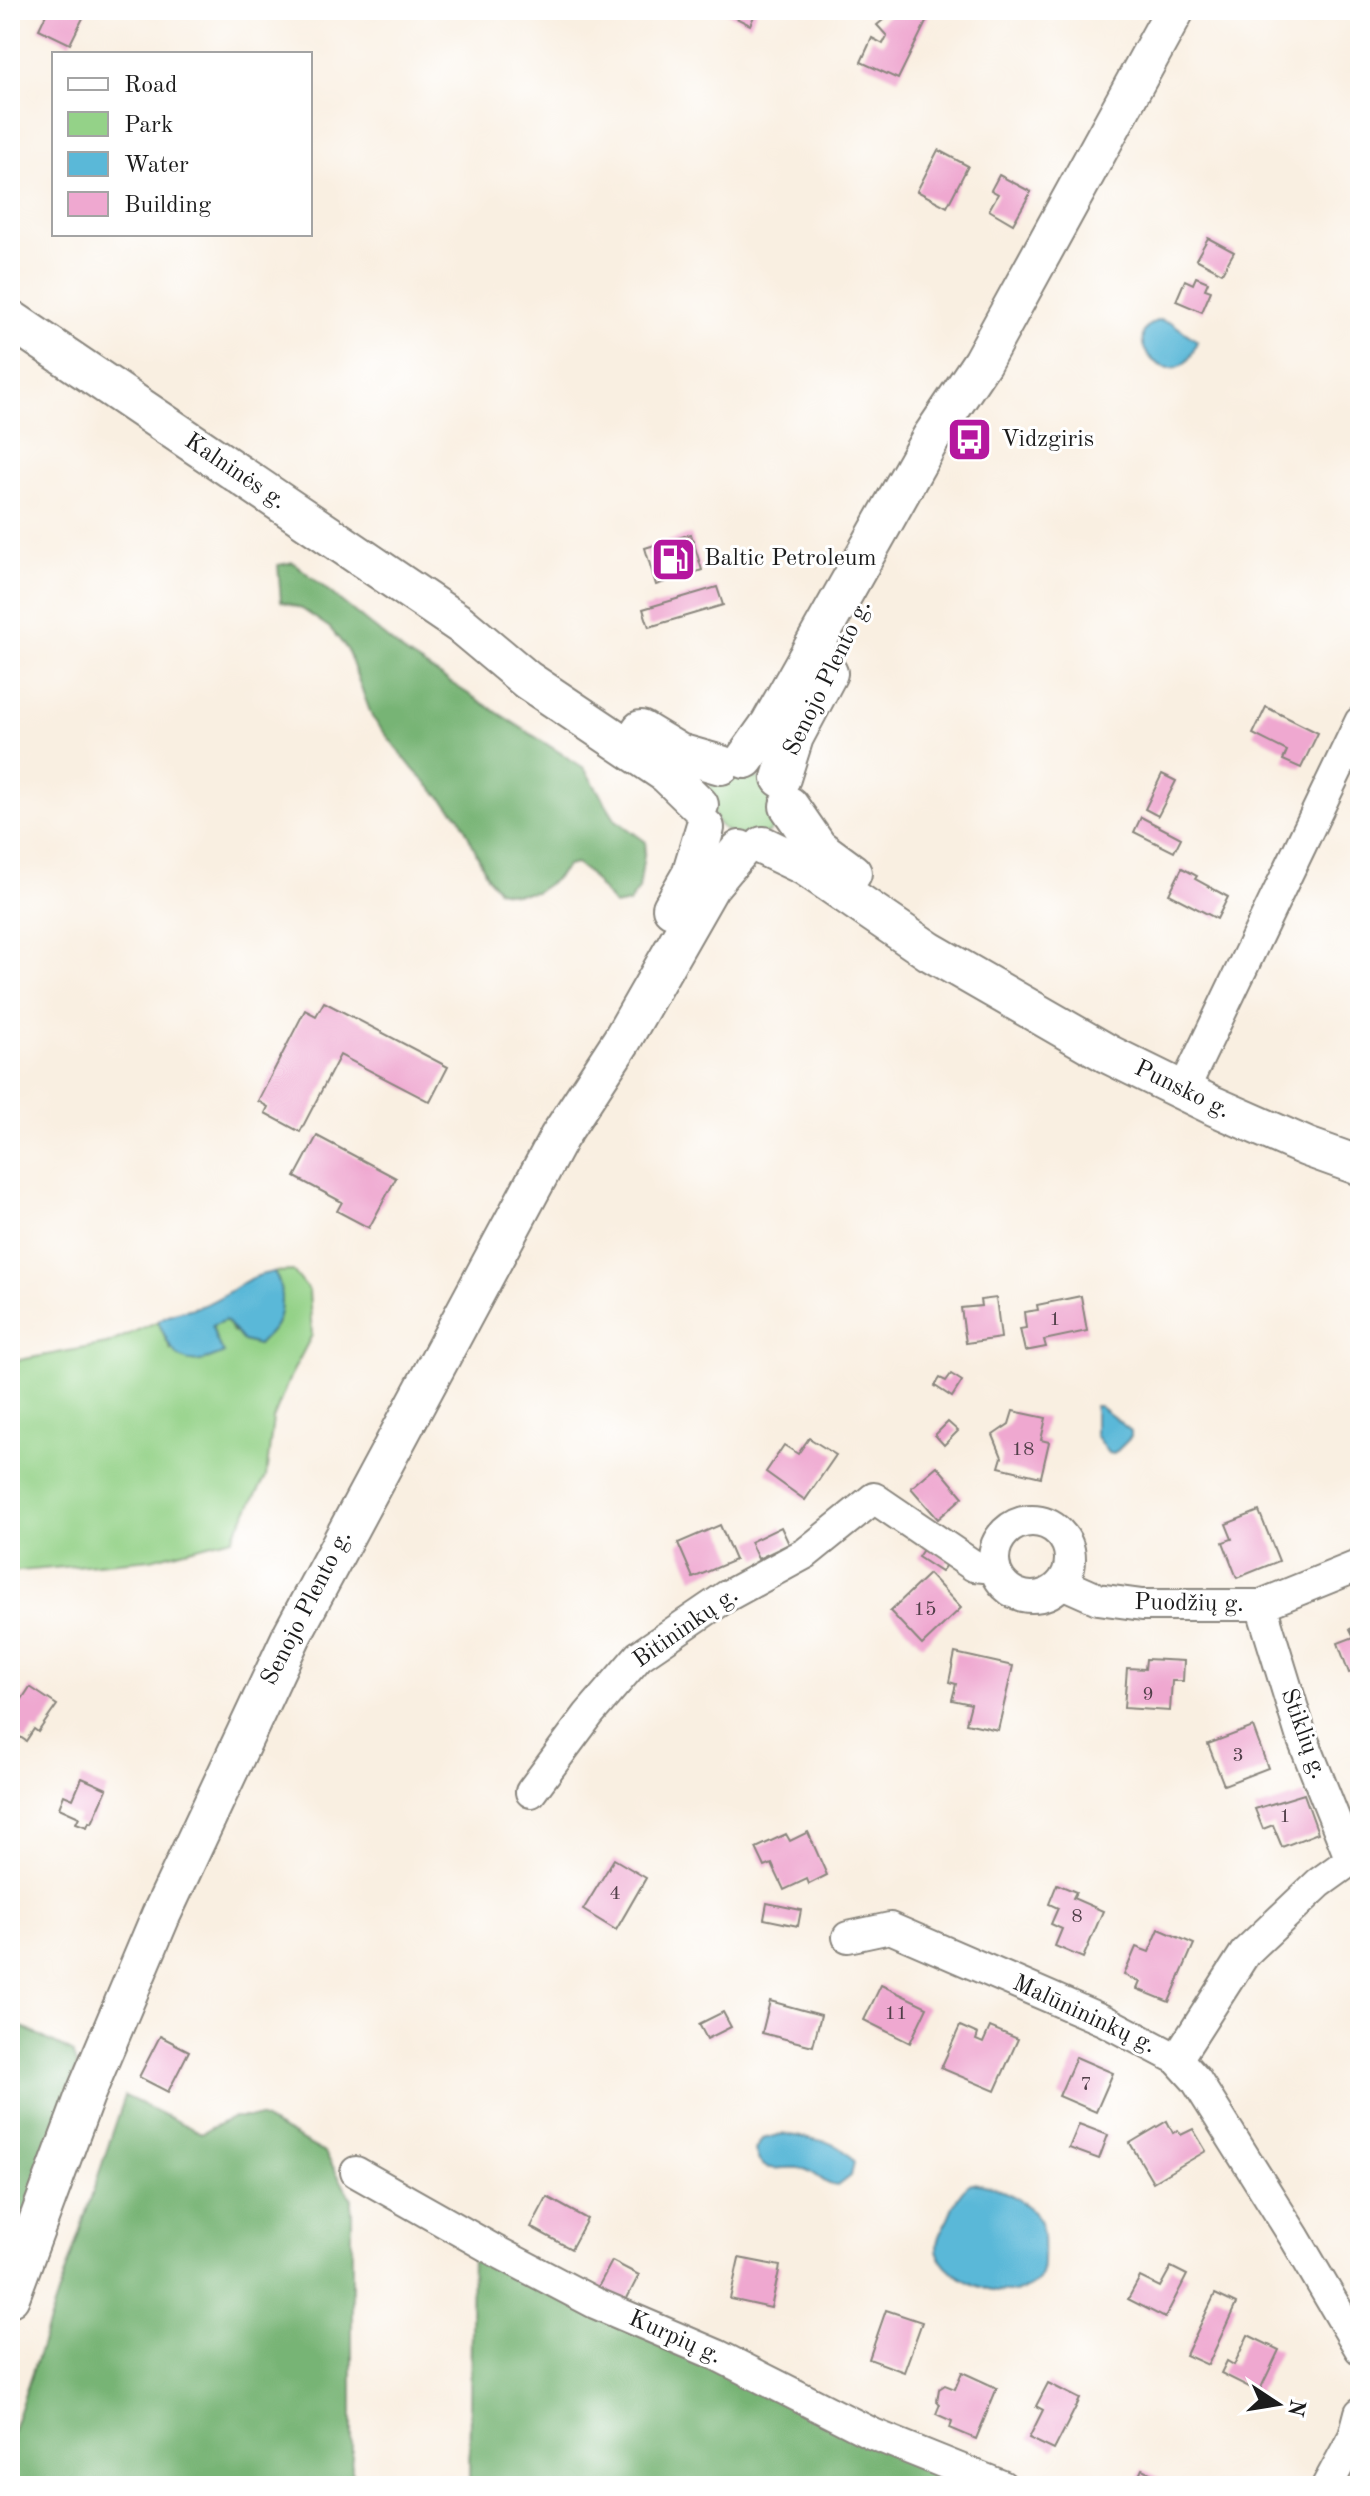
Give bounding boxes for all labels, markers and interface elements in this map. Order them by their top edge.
legend [52,52,312,236]
text: Road [124,74,177,98]
text: Park [124,114,173,138]
text: Water [124,154,189,178]
text: Building [124,194,211,218]
bus stop icon: Vidzgiris [946,416,994,464]
place label: Vidzgiris [1001,428,1094,452]
street label: Kalninės g. [180,429,290,515]
fuel station icon: Baltic Petroleum [649,535,697,583]
place label: Baltic Petroleum [704,547,877,571]
street label: Senojo Plento g. [780,596,876,760]
street label: Punsko g. [1130,1057,1234,1123]
house number: 1 [1049,1310,1061,1330]
house number: 18 [1011,1440,1035,1460]
street label: Senojo Plento g. [258,1527,356,1689]
street label: Bitininkų g. [629,1583,743,1673]
street label: Puodžių g. [1134,1591,1244,1617]
house number: 15 [913,1600,937,1620]
house number: 9 [1142,1685,1154,1705]
street label: Stiklių g. [1276,1686,1330,1782]
house number: 3 [1232,1746,1244,1766]
house number: 1 [1279,1807,1291,1827]
house number: 4 [609,1884,621,1904]
house number: 8 [1071,1907,1083,1927]
street label: Malūnininkų g. [1009,1971,1159,2059]
house number: 11 [884,2004,908,2024]
house number: 7 [1080,2075,1092,2095]
street label: Kurpių g. [625,2307,725,2369]
north arrow [1238,2364,1318,2444]
text: N [1283,2397,1308,2418]

